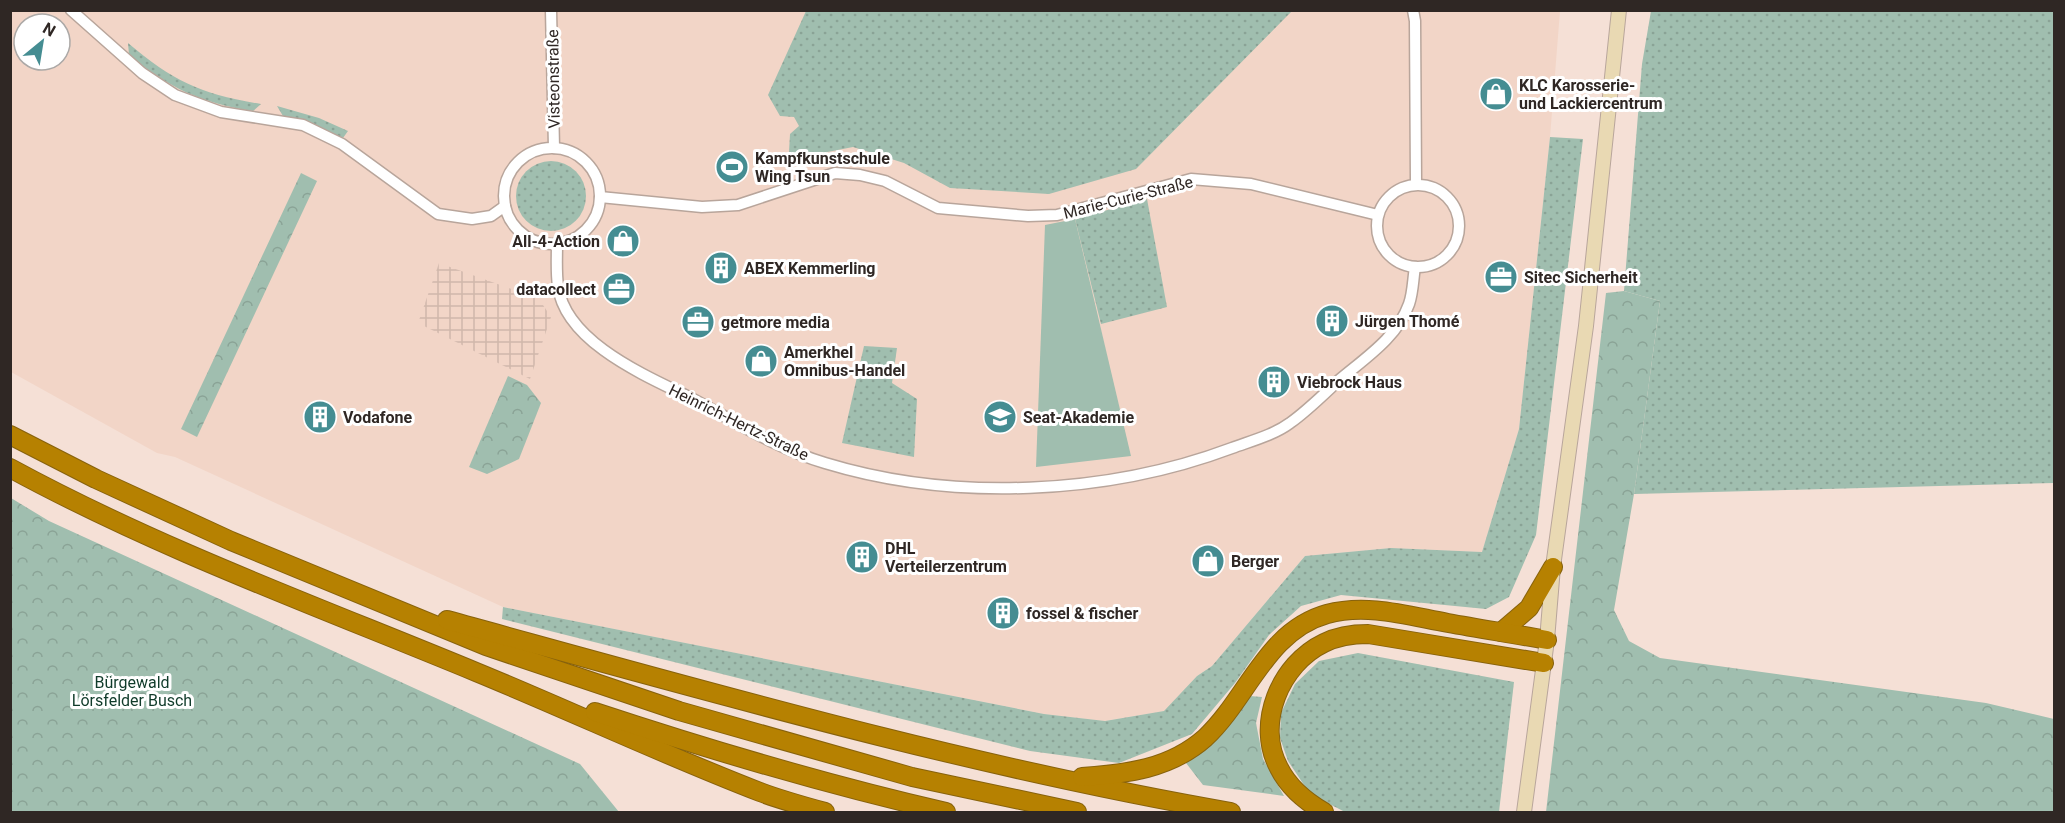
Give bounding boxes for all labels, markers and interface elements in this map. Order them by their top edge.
north arrow [12,12,72,72]
text: N [40,18,59,40]
street label: Visteonstraße [543,29,564,129]
shop icon: KLC Karosserie- und Lackiercentrum [1478,76,1514,112]
place label: KLC Karosserie- und Lackiercentrum [1519,76,1663,113]
sports icon: Kampfkunstschule Wing Tsun [714,149,750,185]
place label: Kampfkunstschule Wing Tsun [755,149,890,186]
street label: Marie-Curie-Straße [1061,172,1195,223]
shop icon: All-4-Action [605,223,641,259]
place label: All-4-Action [512,232,600,251]
building icon: ABEX Kemmerling [703,250,739,286]
place label: ABEX Kemmerling [744,259,876,278]
office icon: Sitec Sicherheit [1483,259,1519,295]
place label: Sitec Sicherheit [1524,268,1638,287]
office icon: datacollect [601,271,637,307]
place label: datacollect [516,280,597,299]
building icon: Jürgen Thomé [1314,303,1350,339]
office icon: getmore media [680,304,716,340]
place label: Jürgen Thomé [1355,312,1460,331]
place label: getmore media [721,313,830,332]
shop icon: Amerkhel Omnibus-Handel [743,343,779,379]
place label: Amerkhel Omnibus-Handel [784,343,905,380]
building icon: Viebrock Haus [1256,364,1292,400]
place label: Viebrock Haus [1297,373,1402,392]
street label: Heinrich-Hertz-Straße [666,380,812,465]
building icon: Vodafone [302,399,338,435]
school or university icon: Seat-Akademie [982,399,1018,435]
place label: Vodafone [343,408,412,427]
place label: Seat-Akademie [1023,408,1134,427]
building icon: DHL Verteilerzentrum [844,539,880,575]
place label: DHL Verteilerzentrum [885,539,1007,576]
shop icon: Berger [1190,543,1226,579]
place label: Berger [1231,552,1279,571]
building icon: fossel & fischer [985,595,1021,631]
place label: fossel & fischer [1026,604,1138,623]
park label: Bürgewald Lörsfelder Busch [72,673,192,710]

